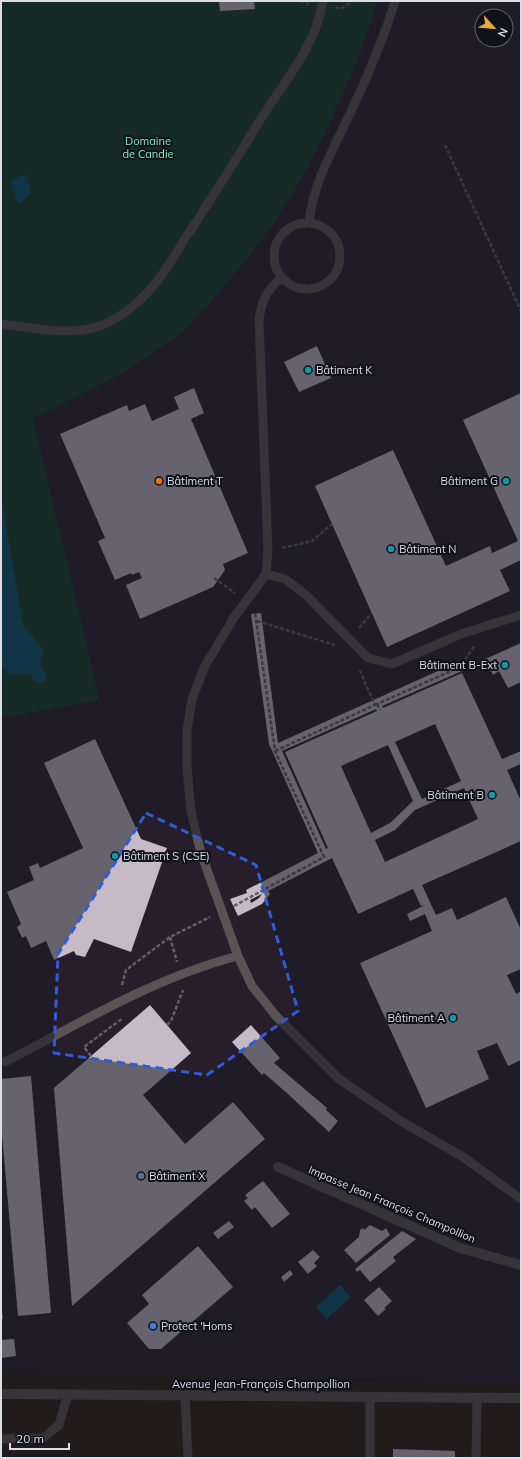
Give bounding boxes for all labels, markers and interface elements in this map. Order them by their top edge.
north arrow [474,8,514,48]
text: N [495,26,511,39]
park label: Domaine de Candie [122,134,174,161]
place label: Bâtiment K [316,363,373,377]
marker: Bâtiment K [303,365,313,375]
place label: Bâtiment T [167,474,223,488]
place label: Bâtiment G [441,474,498,488]
marker: Bâtiment T [154,476,164,486]
marker: Bâtiment G [501,476,511,486]
place label: Bâtiment N [399,542,457,556]
marker: Bâtiment N [386,544,396,554]
place label: Bâtiment B-Ext [419,658,497,672]
marker: Bâtiment B-Ext [500,660,510,670]
place label: Bâtiment B [427,788,484,802]
marker: Bâtiment B [487,790,497,800]
place label: Bâtiment S (CSE) [123,849,210,863]
marker: Bâtiment S (CSE) [110,851,120,861]
place label: Bâtiment A [388,1011,445,1025]
marker: Bâtiment A [448,1013,458,1023]
street label: Impasse Jean François Champollion [306,1162,478,1246]
place label: Bâtiment X [149,1169,206,1183]
marker: Bâtiment X [136,1171,146,1181]
place label: Protect 'Homs [161,1319,232,1333]
marker: Protect 'Homs [148,1321,158,1331]
street label: Avenue Jean-François Champollion [172,1377,350,1391]
scale bar [10,1425,69,1451]
text: 20 m [16,1431,44,1446]

